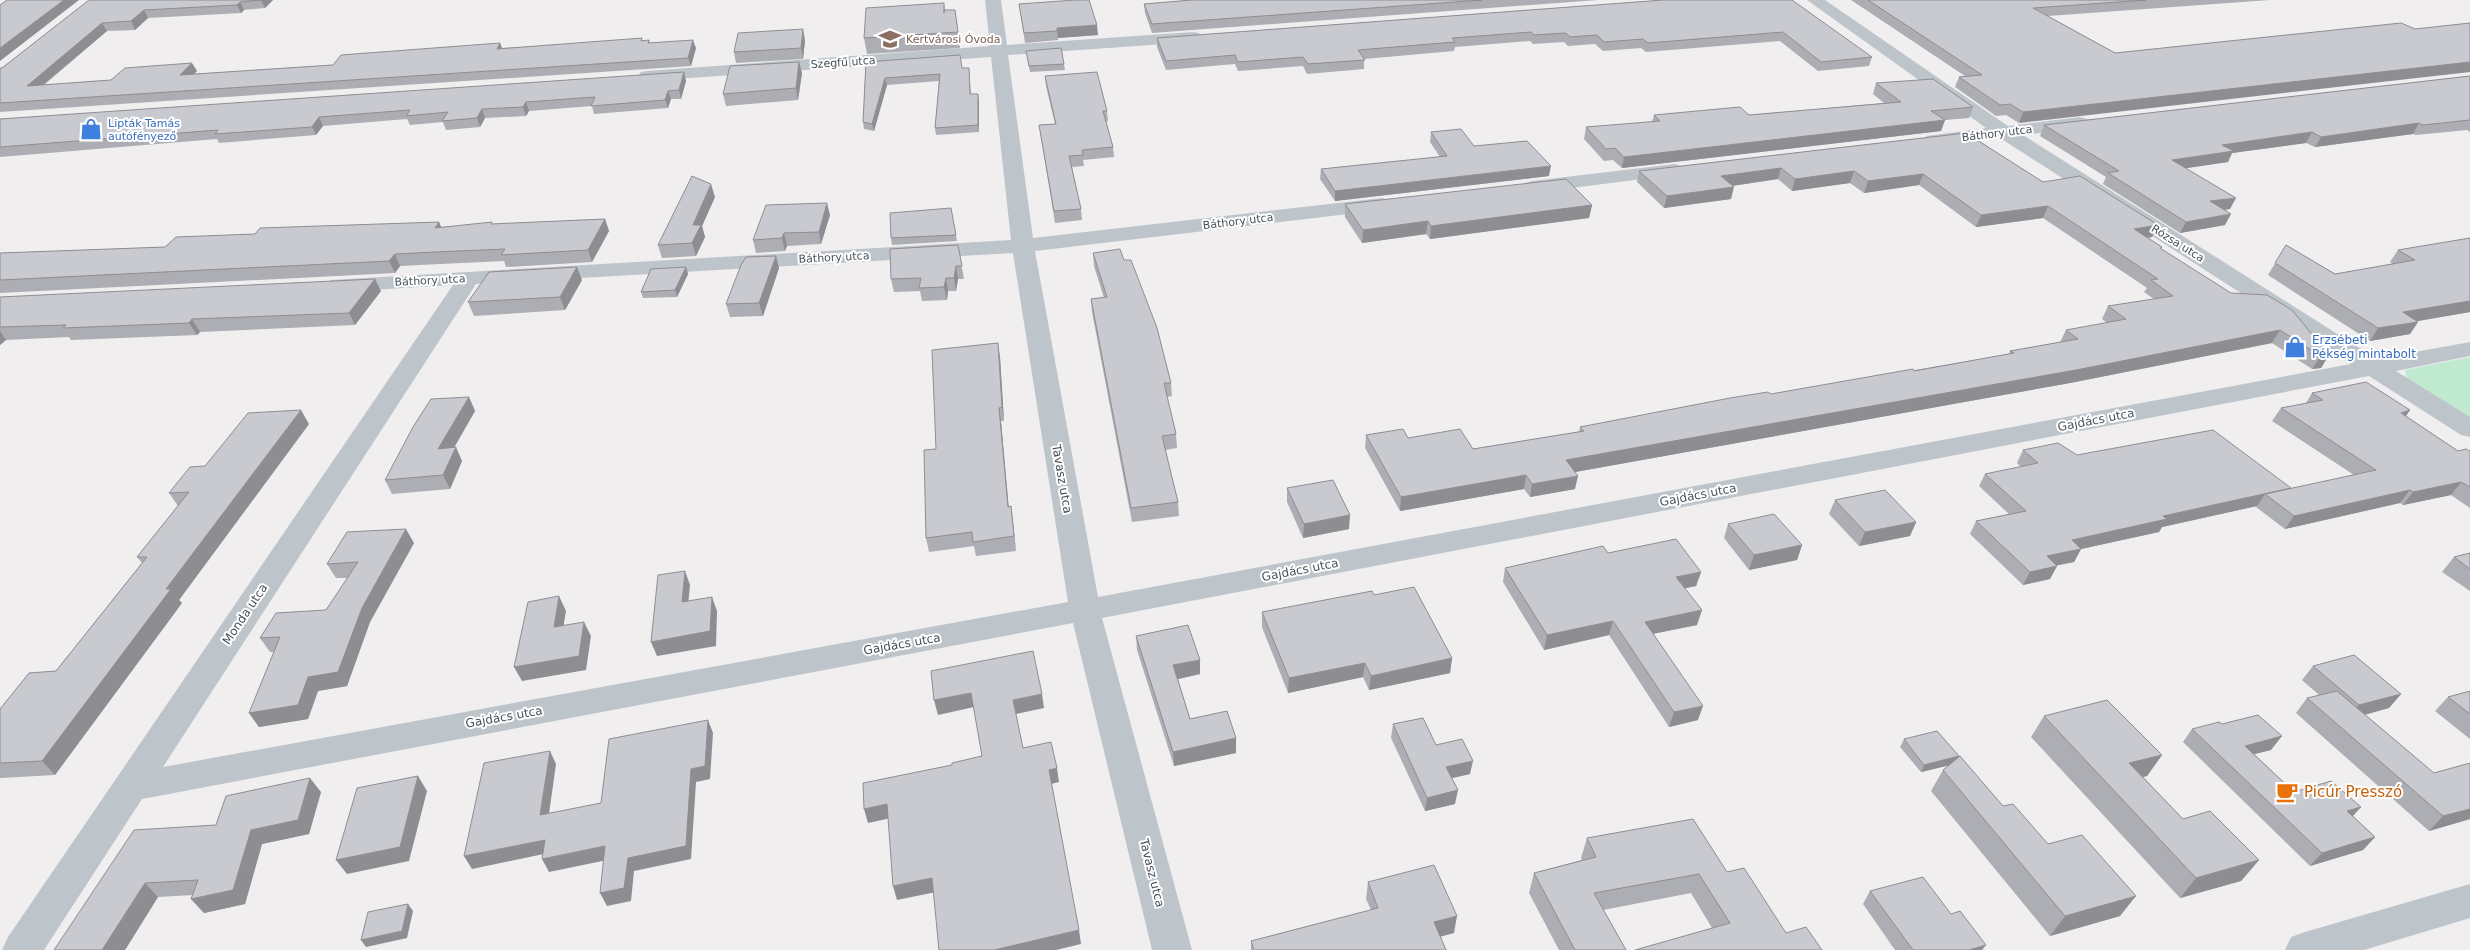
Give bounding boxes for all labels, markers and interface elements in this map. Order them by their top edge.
school or university icon: Kertvárosi Óvoda [877,26,903,52]
place label: Kertvárosi Óvoda [906,33,1000,46]
street label: Szegfű utca [810,54,876,71]
shop icon: Lipták Tamás autófényező [78,116,104,142]
place label: Lipták Tamás autófényező [108,117,180,143]
street label: Báthory utca [1961,123,2033,144]
street label: Báthory utca [1202,211,1274,232]
street label: Rózsa utca [2149,222,2206,265]
street label: Báthory utca [798,249,870,266]
street label: Báthory utca [394,272,466,289]
place label: Erzsébeti Pékség mintabolt [2312,333,2416,361]
shop icon: Erzsébeti Pékség mintabolt [2282,334,2308,360]
street label: Gajdács utca [2056,406,2136,434]
street label: Tavasz utca [1049,442,1075,515]
street label: Gajdács utca [1658,481,1738,509]
street label: Gajdács utca [1260,556,1340,584]
street label: Monda utca [220,581,270,647]
street label: Gajdács utca [862,630,942,658]
street label: Gajdács utca [464,703,544,731]
cafe icon: Picúr Presszó [2274,779,2300,805]
place label: Picúr Presszó [2304,783,2402,801]
street label: Tavasz utca [1137,836,1167,909]

